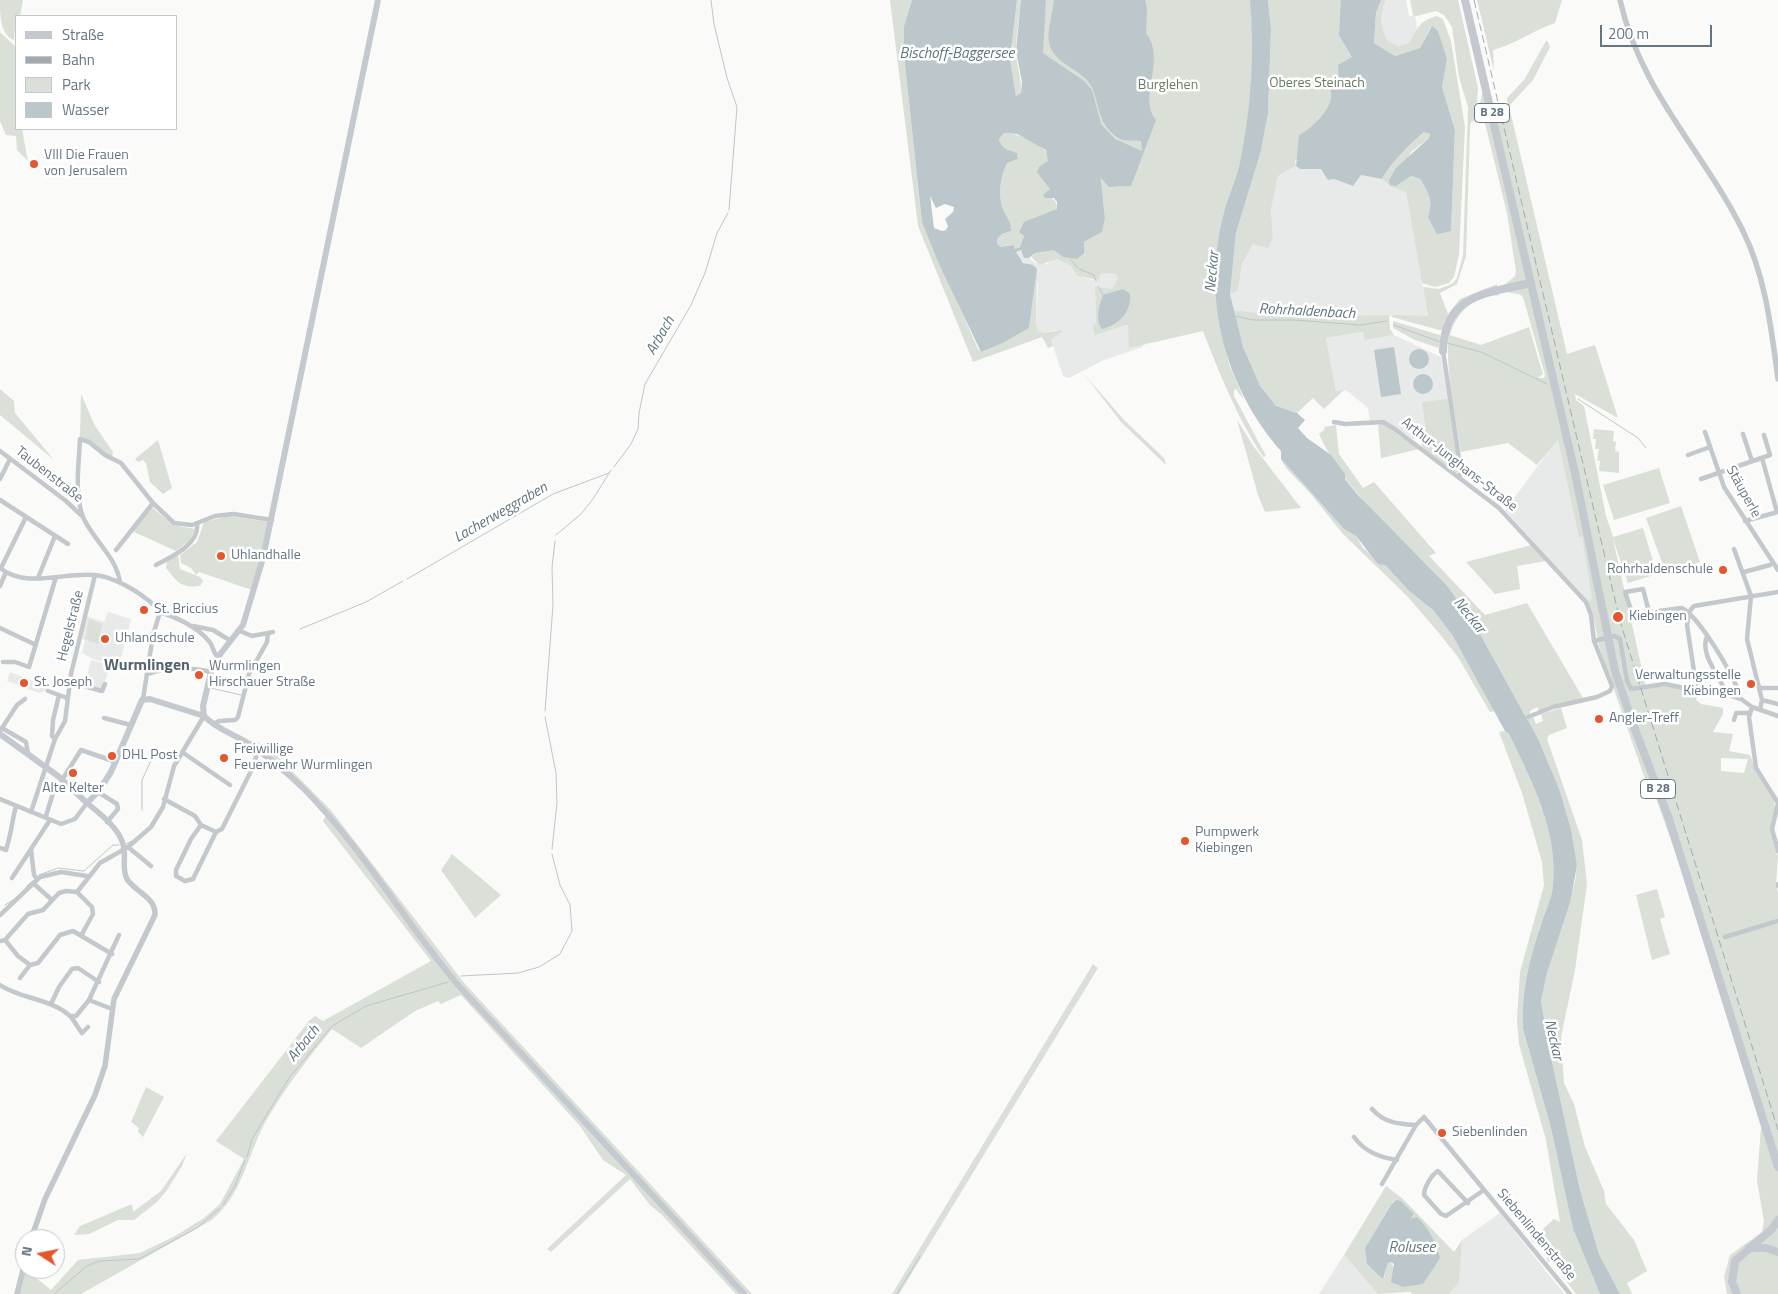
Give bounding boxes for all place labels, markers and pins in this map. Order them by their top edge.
place label: VIII Die Frauen von Jerusalem [44,148,129,180]
marker: VIII Die Frauen von Jerusalem [28,158,40,170]
place label: Uhlandhalle [231,548,301,564]
marker: Uhlandhalle [215,550,227,562]
place label: Rohrhaldenschule [1607,562,1713,578]
marker: Rohrhaldenschule [1717,564,1729,576]
place label: St. Briccius [154,602,218,618]
marker: St. Briccius [138,604,150,616]
place label: Kiebingen [1629,609,1687,625]
marker: Kiebingen [1611,610,1625,624]
place label: Uhlandschule [115,631,195,647]
marker: Uhlandschule [99,633,111,645]
place label: Wurmlingen Hirschauer Straße [209,659,315,692]
place label: Verwaltungsstelle Kiebingen [1635,668,1741,700]
marker: Wurmlingen Hirschauer Straße [193,669,205,681]
place label: St. Joseph [34,675,92,691]
marker: St. Joseph [18,677,30,689]
marker: Verwaltungsstelle Kiebingen [1745,678,1757,690]
place label: Angler-Treff [1609,711,1679,727]
marker: Angler-Treff [1593,713,1605,725]
place label: Freiwillige Feuerwehr Wurmlingen [234,742,372,774]
place label: DHL Post [122,748,177,764]
marker: DHL Post [106,750,118,762]
marker: Freiwillige Feuerwehr Wurmlingen [218,752,230,764]
marker: Alte Kelter [67,767,79,779]
place label: Alte Kelter [42,781,104,797]
place label: Pumpwerk Kiebingen [1195,825,1259,858]
marker: Pumpwerk Kiebingen [1179,835,1191,847]
place label: Siebenlinden [1452,1125,1527,1141]
marker: Siebenlinden [1436,1127,1448,1139]

